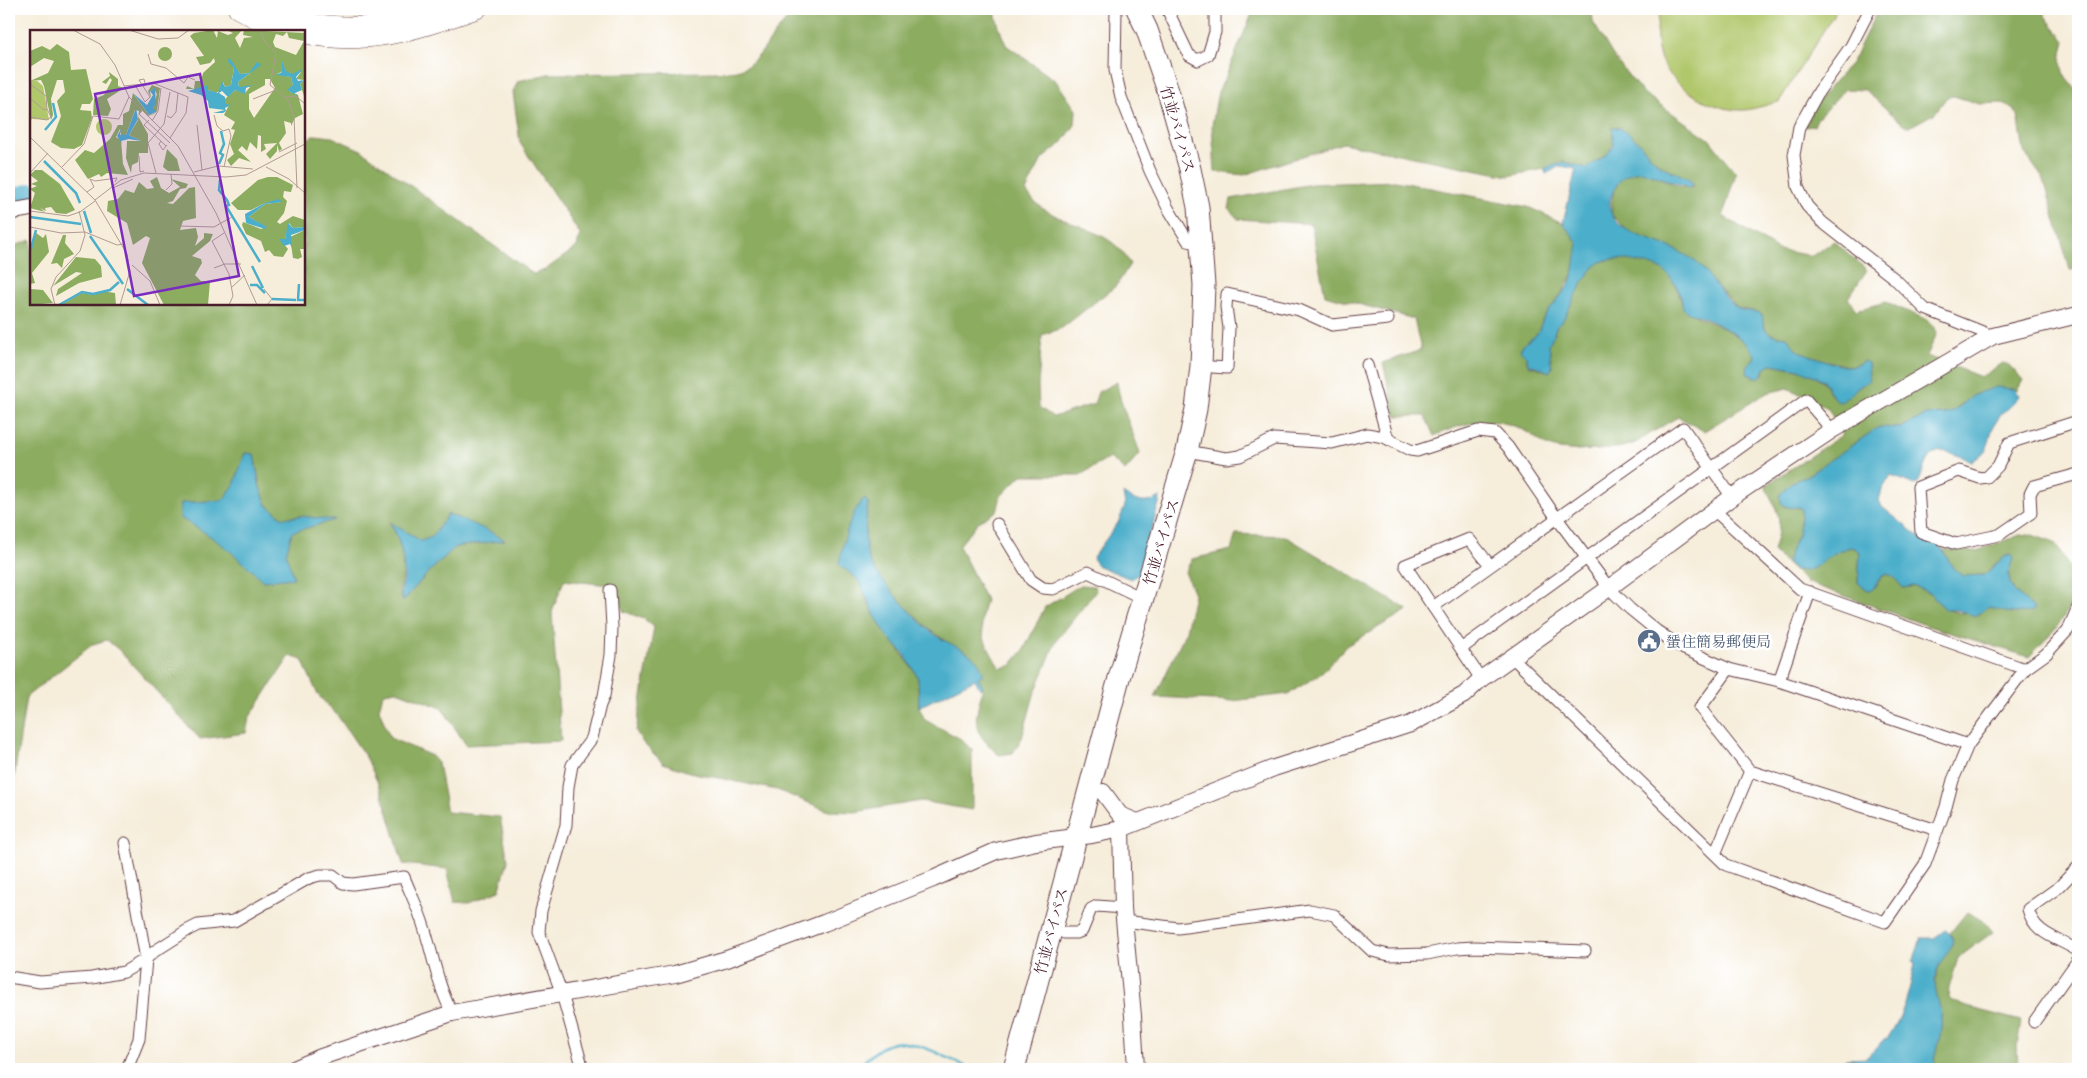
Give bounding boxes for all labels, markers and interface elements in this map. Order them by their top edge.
inset map [30,30,305,305]
street label: 竹並バイパス [1156,83,1200,175]
street label: 竹並バイパス [1138,496,1184,588]
public building icon: 蜑住簡易郵便局 [1636,628,1662,654]
place label: 蜑住簡易郵便局 [1666,631,1771,652]
street label: 竹並バイパス [1029,885,1073,977]

